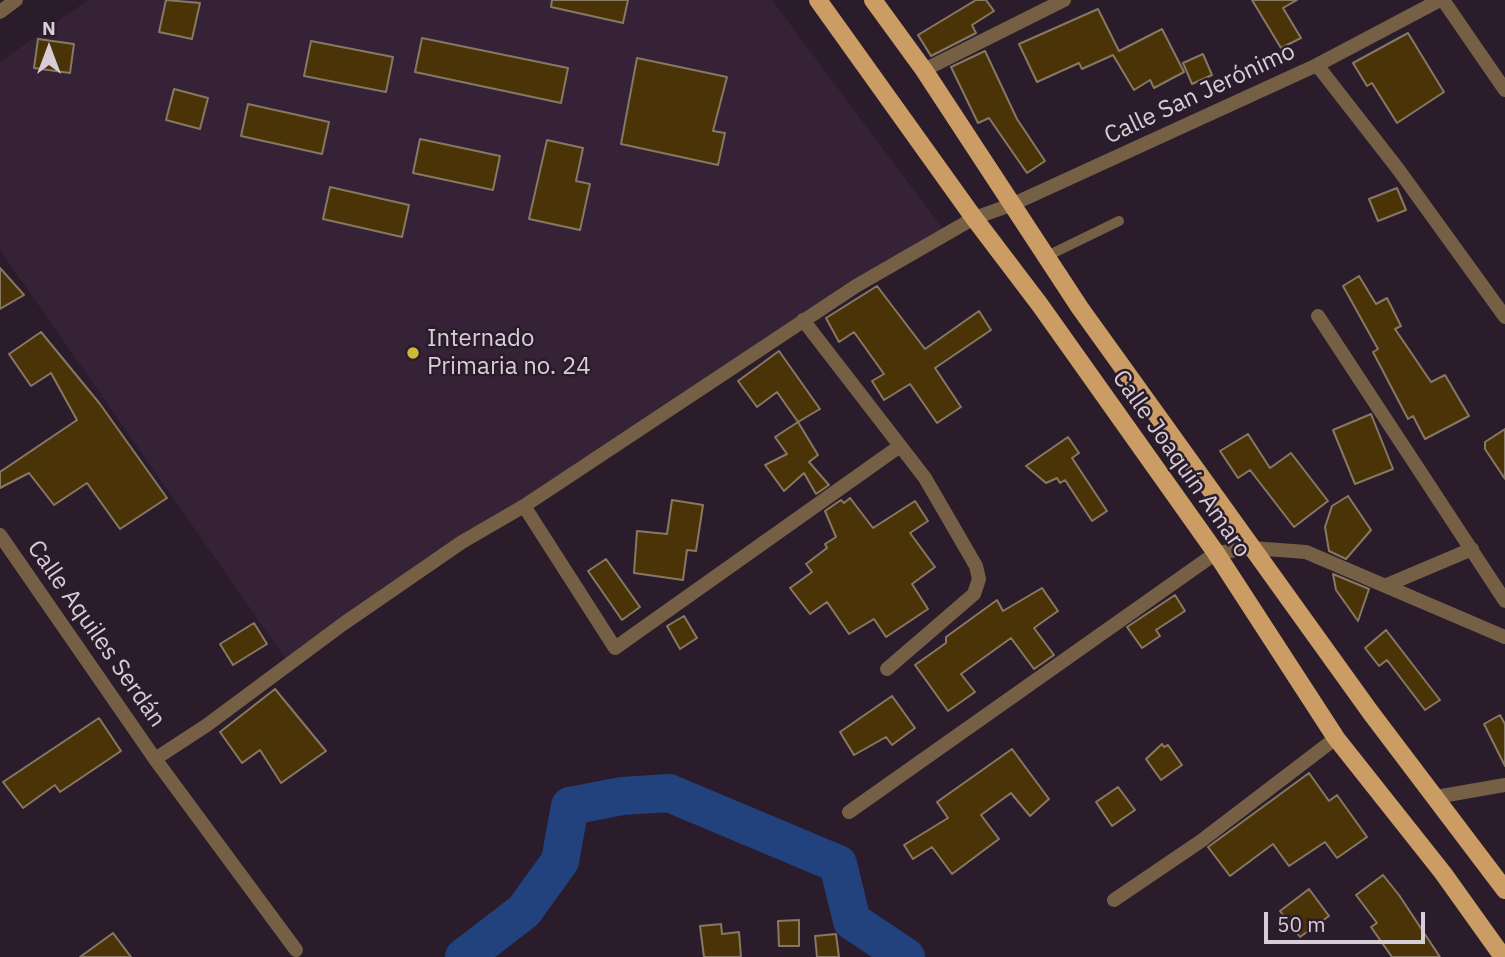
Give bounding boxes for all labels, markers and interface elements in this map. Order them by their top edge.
north arrow [14,14,84,84]
text: N [42,16,56,40]
street label: Calle San Jerónimo [1100,37,1300,151]
place label: Internado Primaria no. 24 [427,325,591,381]
marker: Internado Primaria no. 24 [405,345,421,361]
street label: Calle Joaquín Amaro [1106,365,1256,563]
street label: Calle Aquiles Serdán [21,535,171,733]
scale bar [1267,898,1428,942]
text: 50 m [1277,910,1326,938]

